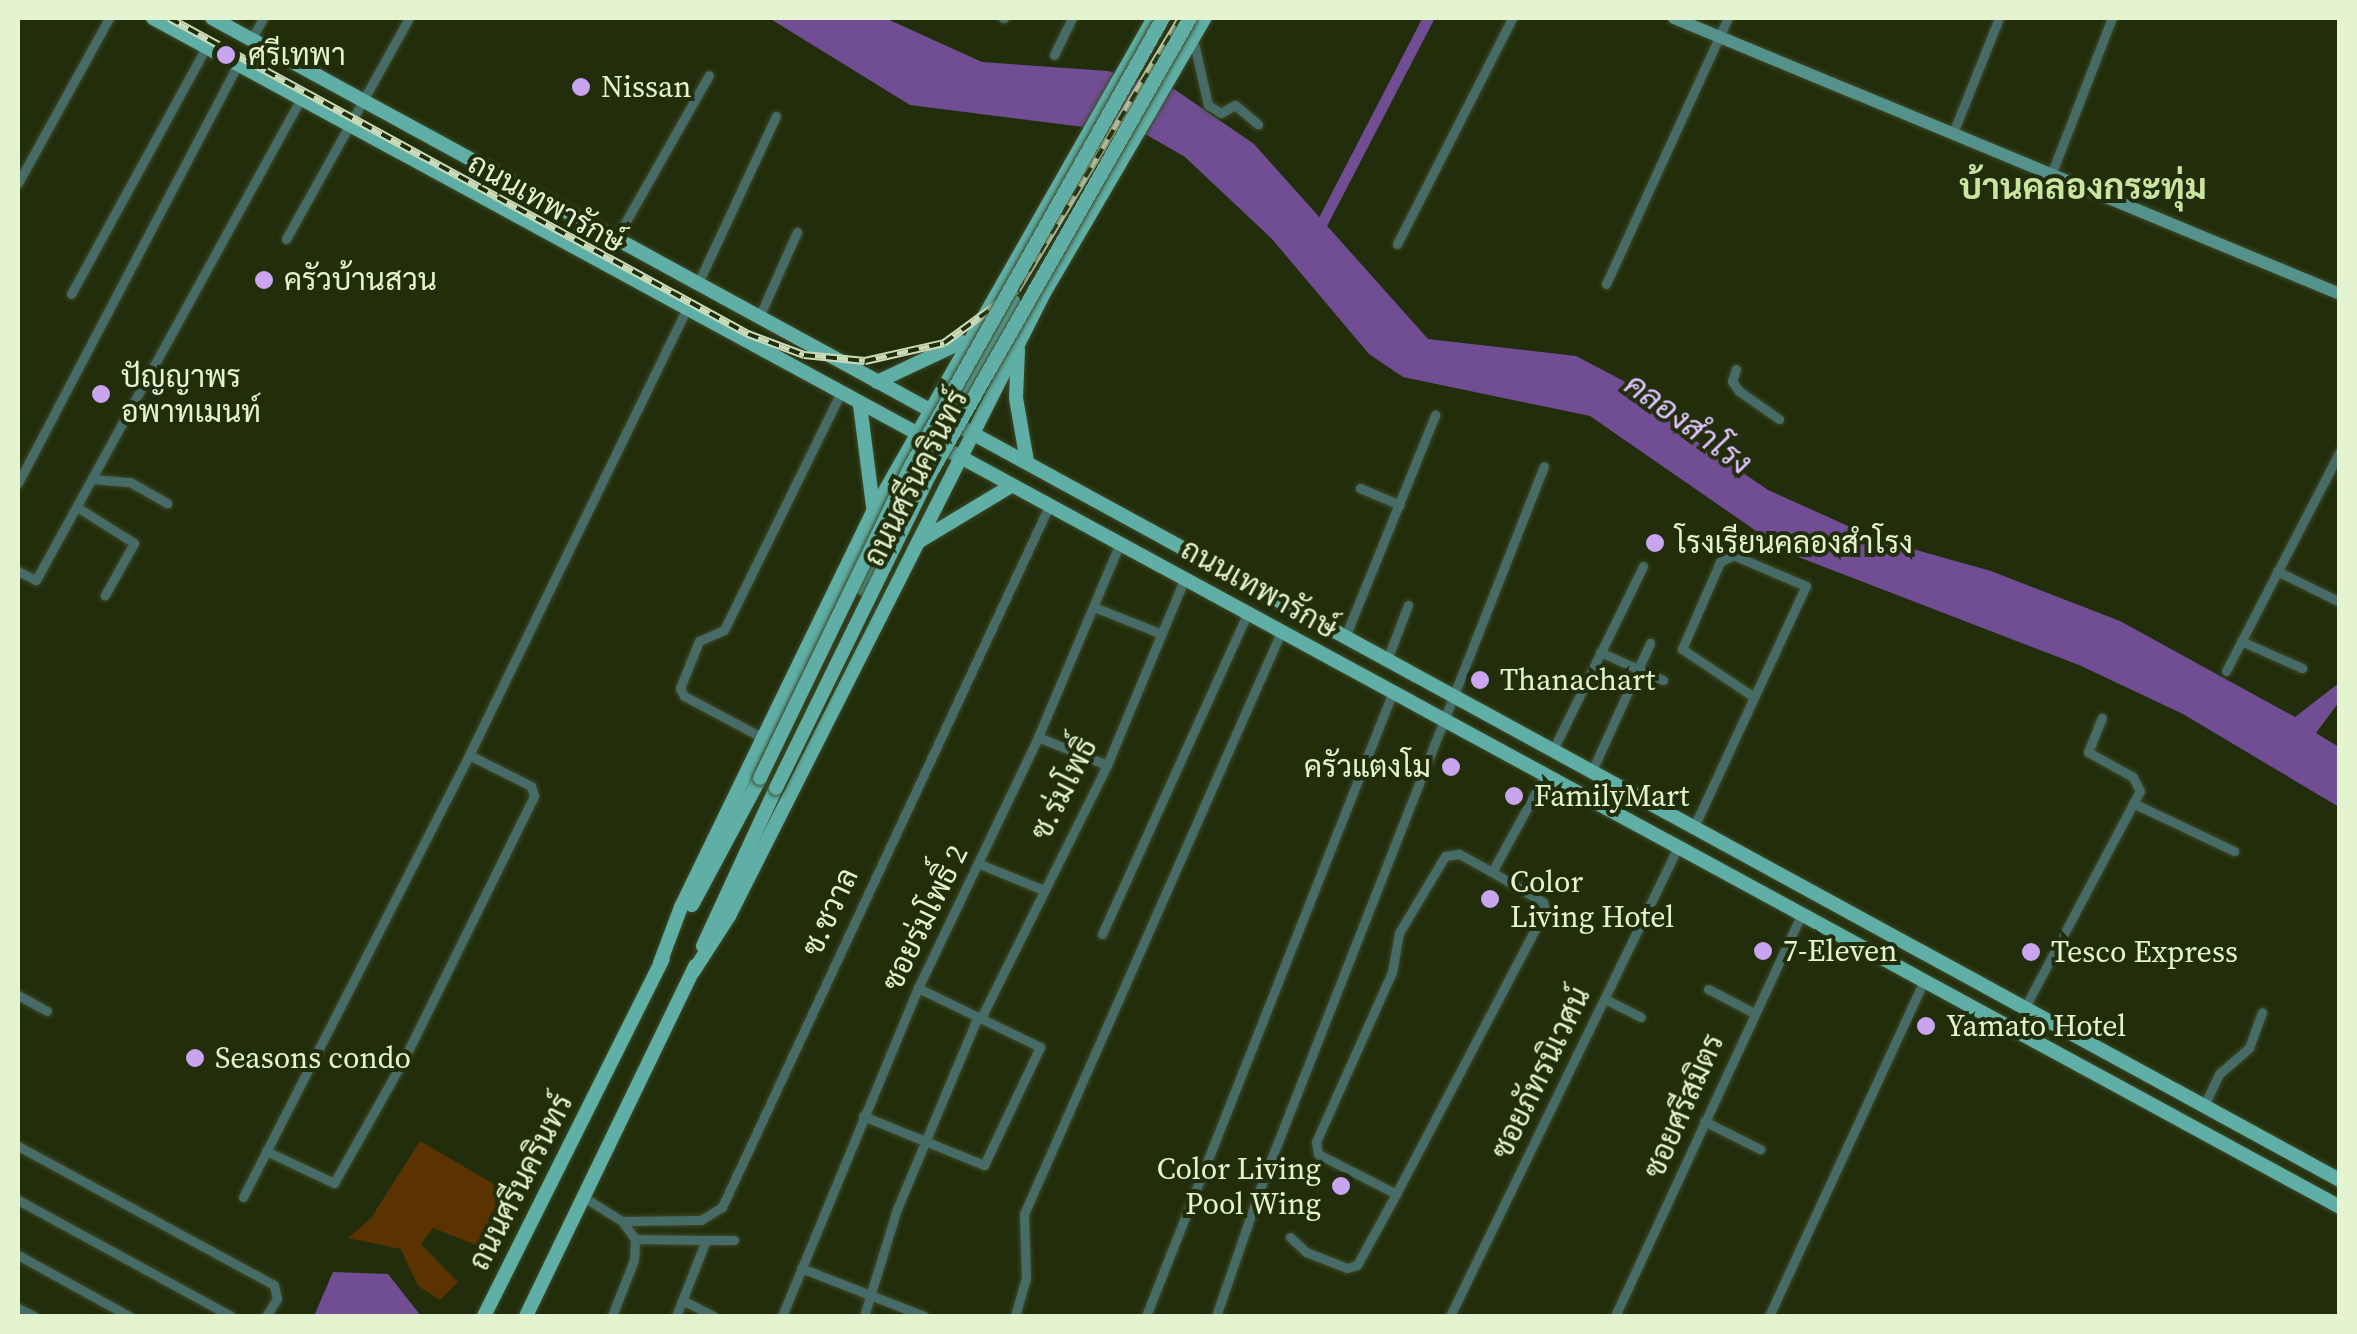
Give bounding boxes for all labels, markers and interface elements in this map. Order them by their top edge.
place label: ศรีเทพา [248,37,346,73]
marker: ศรีเทพา [213,42,239,68]
place label: Nissan [601,69,691,105]
marker: Nissan [570,76,592,98]
street label: ถนนเทพารักษ์ [462,145,630,261]
district label: บ้านคลองกระทุ่ม [1959,166,2207,208]
place label: ครัวบ้านสวน [284,262,437,298]
marker: ครัวบ้านสวน [253,269,275,291]
place label: ปัญญาพร อพาทเมนท์ [121,359,261,430]
water label: คลองสำโรง [1617,365,1759,483]
marker: ปัญญาพร อพาทเมนท์ [90,383,112,405]
street label: ถนนศรีนครินทร์ [856,384,976,572]
place label: โรงเรียนคลองสำโรง [1675,525,1913,561]
street label: ถนนเทพารักษ์ [1175,531,1343,647]
marker: โรงเรียนคลองสำโรง [1644,532,1666,554]
place label: Thanachart [1500,662,1655,698]
marker: Thanachart [1469,669,1491,691]
street label: ซ.ร่มโพธิ์ [1023,732,1105,846]
place label: ครัวแตงโม [1304,749,1431,785]
marker: ครัวแตงโม [1440,756,1462,778]
place label: FamilyMart [1534,778,1689,814]
marker: FamilyMart [1503,785,1525,807]
street label: ซอยร่มโพธิ์ 2 [874,839,976,997]
street label: ซ.ชวาล [794,862,866,962]
place label: Color Living Hotel [1510,864,1674,934]
marker: Color Living Hotel [1479,888,1501,910]
place label: 7-Eleven [1783,933,1897,969]
place label: Tesco Express [2051,934,2238,970]
marker: 7-Eleven [1752,940,1774,962]
marker: Tesco Express [2020,941,2042,963]
street label: ซอยภัทรนิเวศน์ [1484,981,1598,1165]
place label: Yamato Hotel [1946,1008,2126,1044]
marker: Yamato Hotel [1915,1015,1937,1037]
street label: ซอยศรีสมิตร [1636,1028,1732,1184]
place label: Seasons condo [215,1040,411,1076]
marker: Seasons condo [184,1047,206,1069]
street label: ถนนศรีนครินทร์ [461,1088,581,1276]
place label: Color Living Pool Wing [1157,1151,1321,1222]
marker: Color Living Pool Wing [1330,1175,1352,1197]

